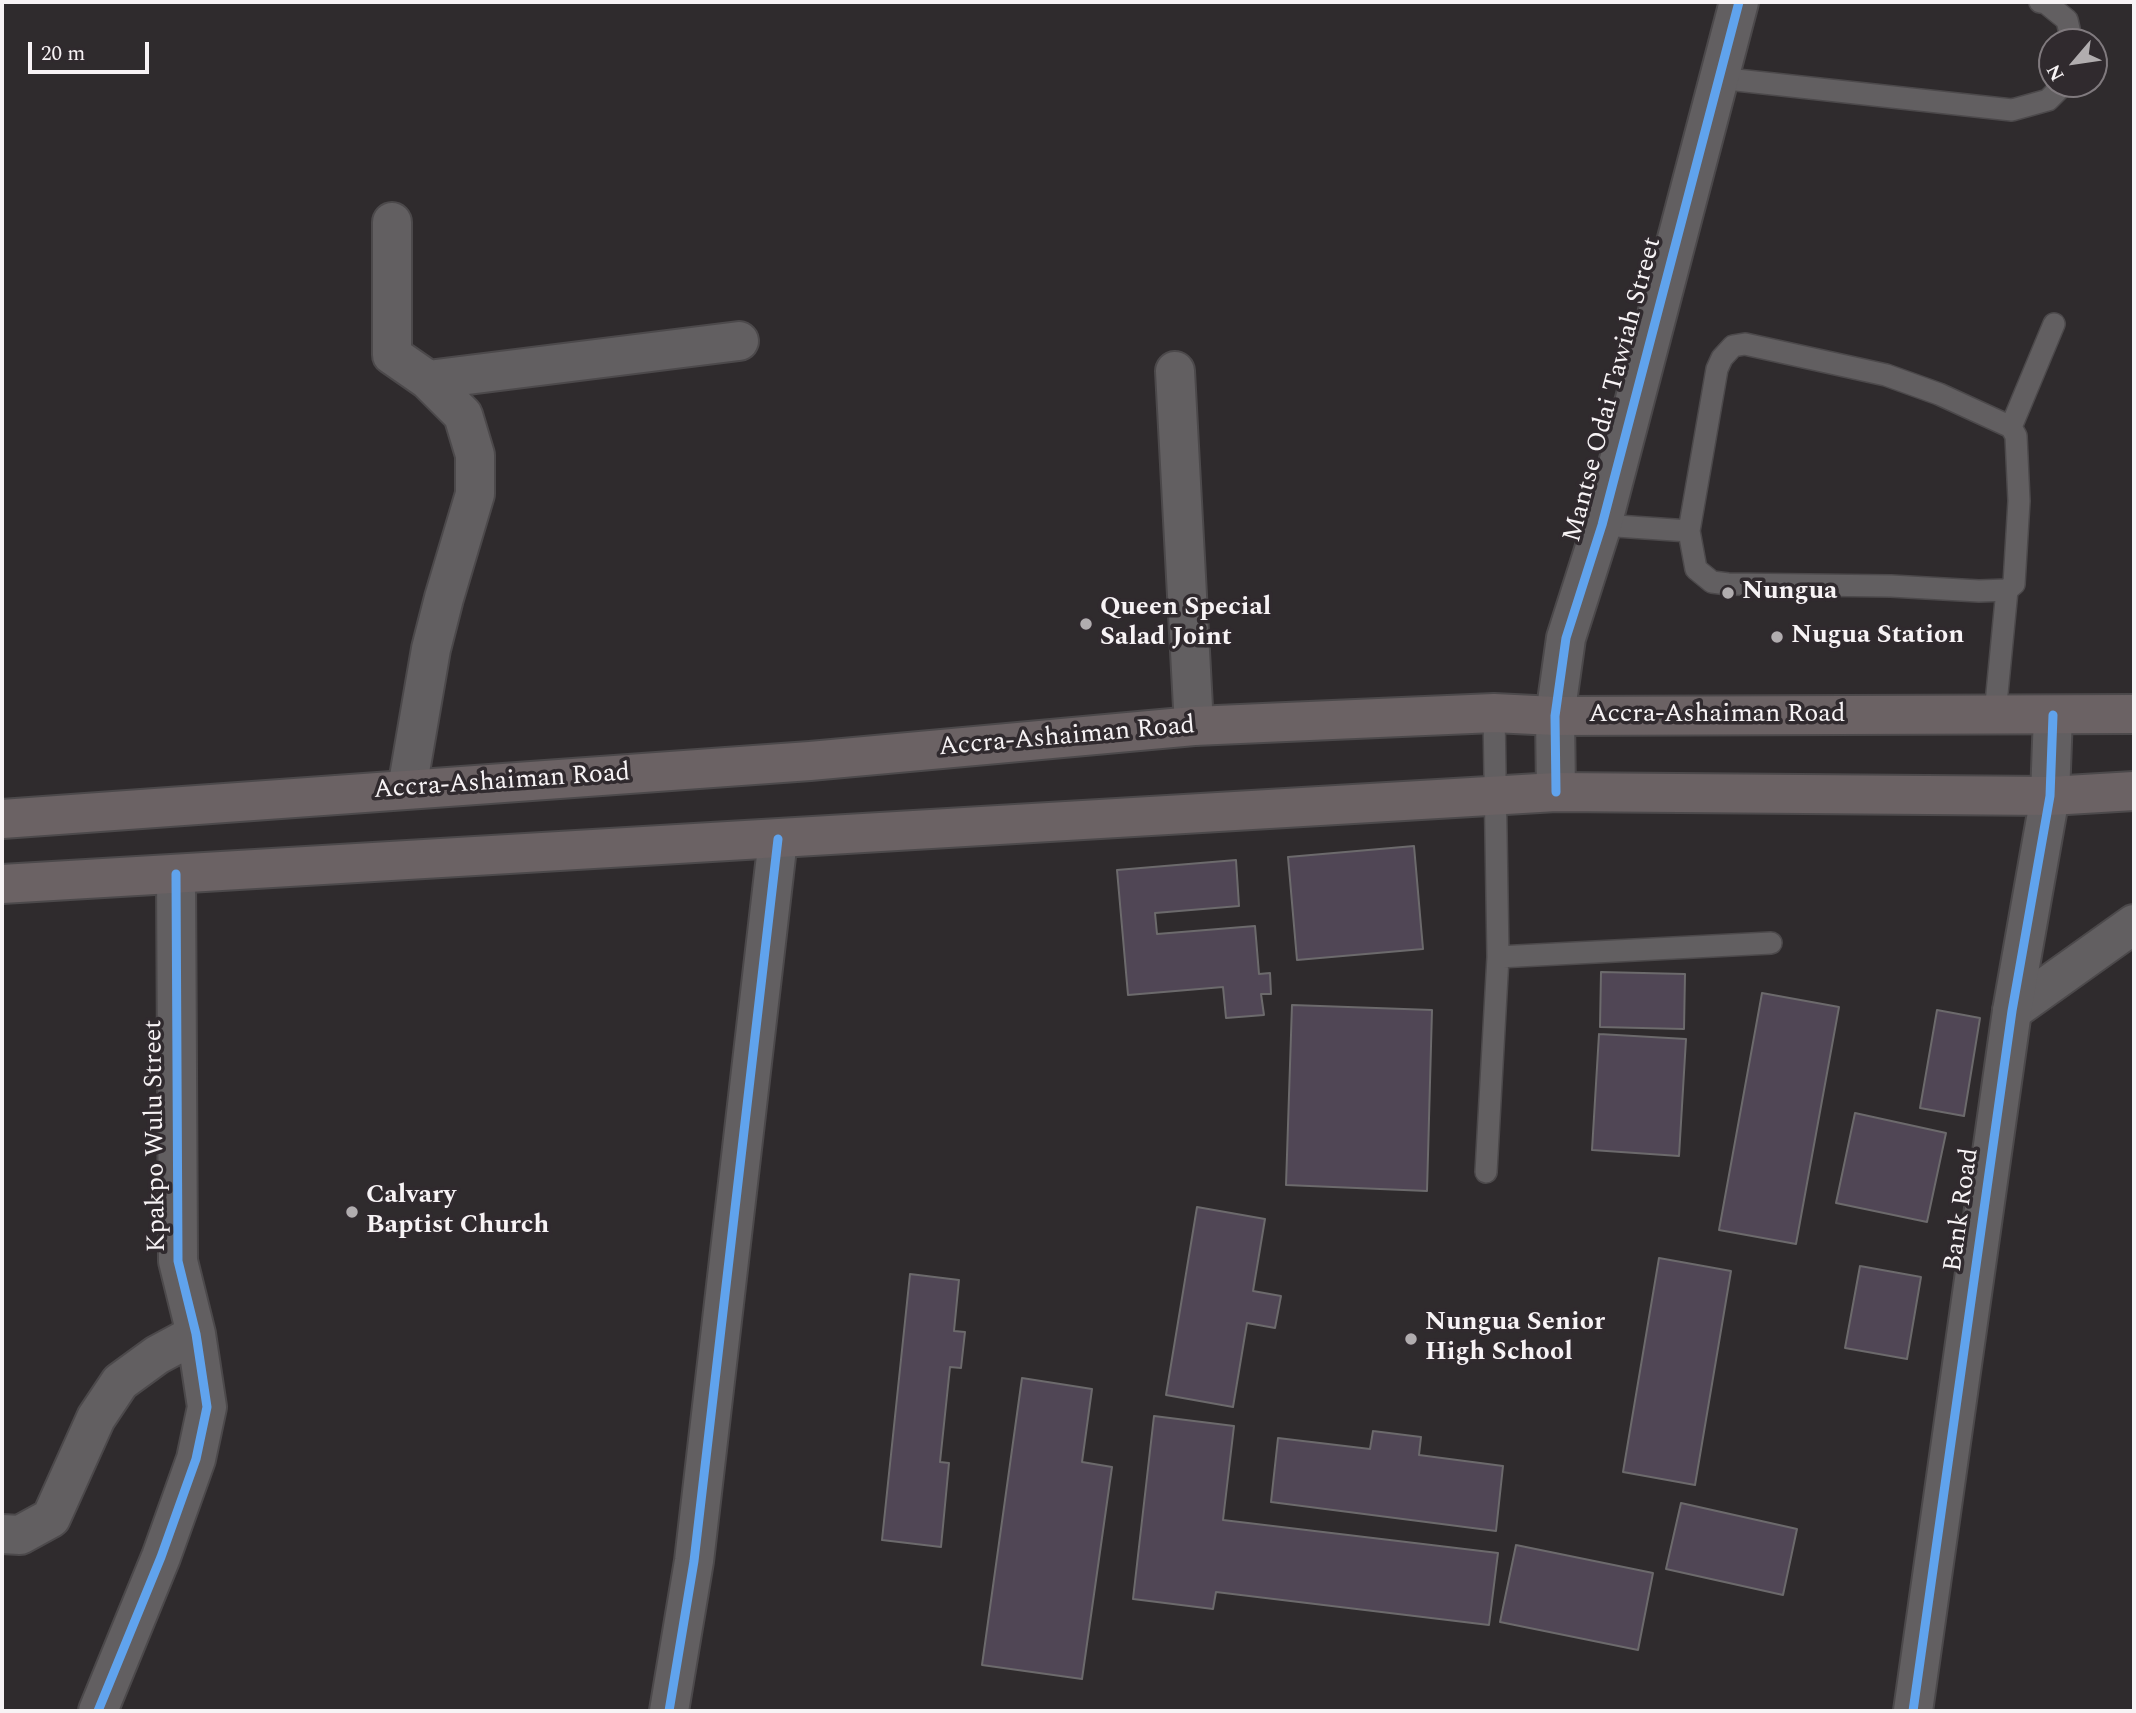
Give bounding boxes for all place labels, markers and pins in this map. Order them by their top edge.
place label: Nungua [1742,577,1837,609]
marker: Nungua [1720,585,1736,601]
place label: Queen Special Salad Joint [1100,593,1271,654]
marker: Queen Special Salad Joint [1078,616,1094,632]
place label: Nugua Station [1791,621,1964,653]
marker: Nugua Station [1769,629,1785,645]
place label: Calvary Baptist Church [366,1181,549,1242]
marker: Calvary Baptist Church [344,1204,360,1220]
place label: Nungua Senior High School [1425,1308,1605,1370]
marker: Nungua Senior High School [1403,1331,1419,1347]

